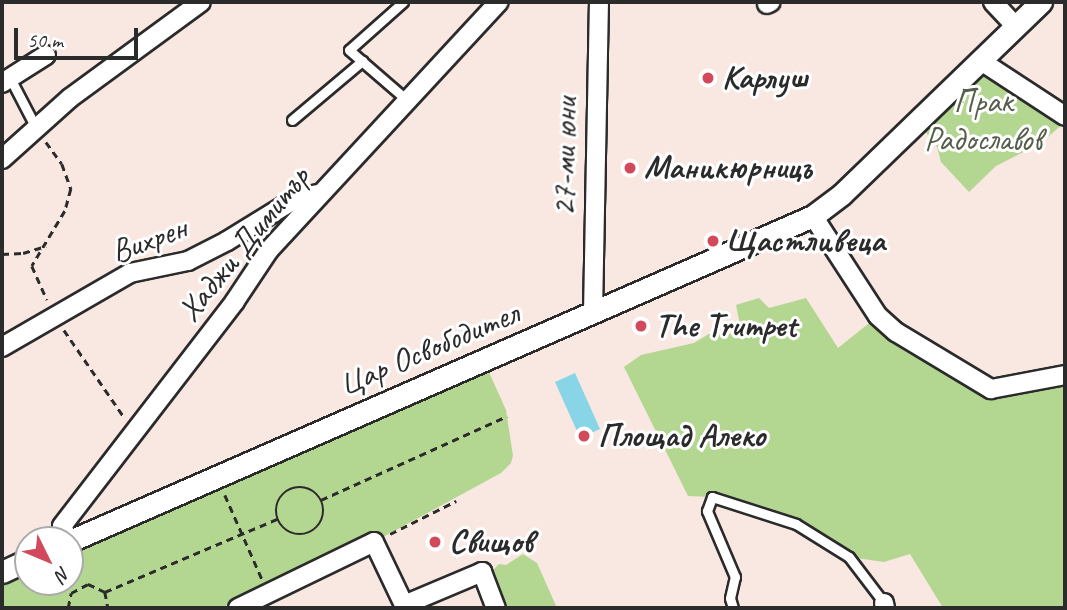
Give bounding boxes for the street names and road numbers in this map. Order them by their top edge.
street label: 27-ми юни [544,95,586,219]
street label: Хаджи Димитър [168,156,320,332]
street label: Вихрен [106,208,192,272]
street label: Цар Освободител [333,293,525,405]

